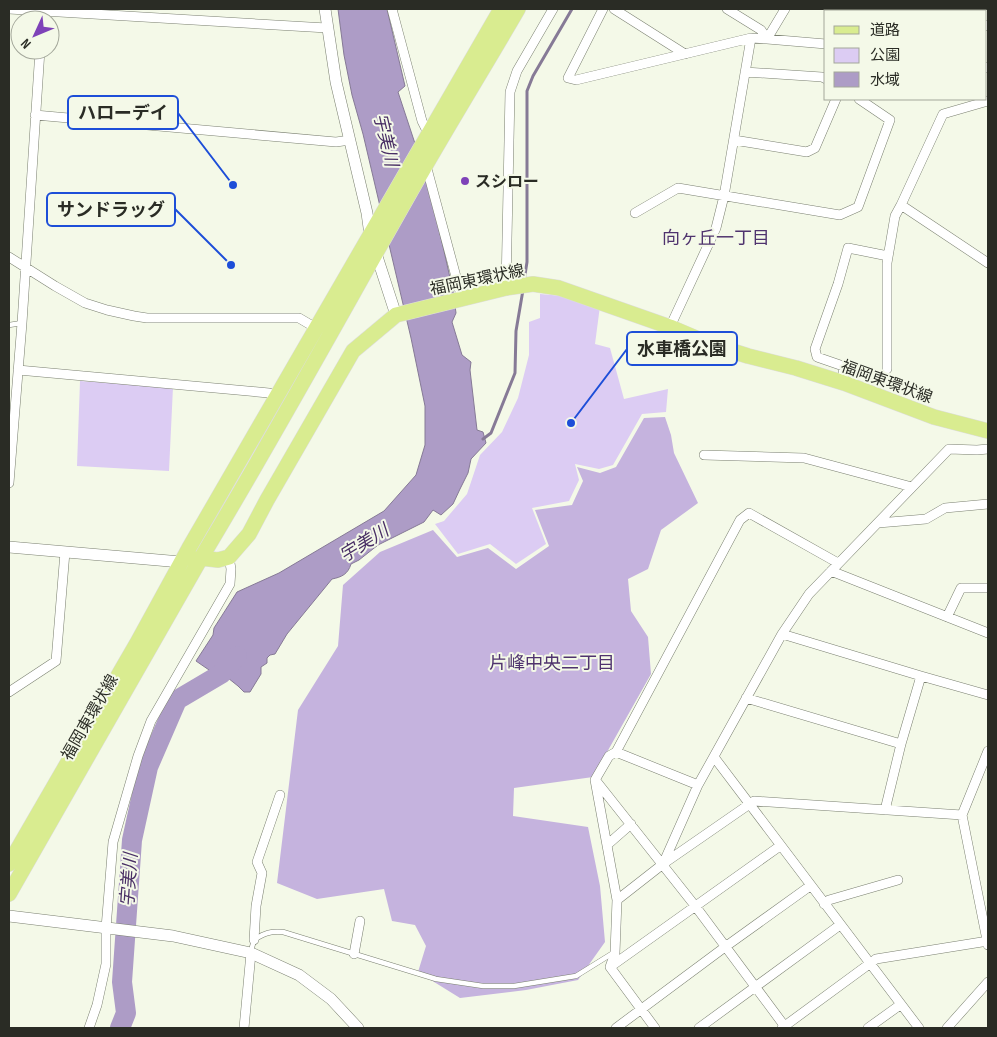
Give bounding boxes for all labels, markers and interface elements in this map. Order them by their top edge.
north arrow [10,10,60,60]
legend [824,10,987,100]
text: 道路 [870,21,900,40]
text: N [17,35,35,52]
text: 公園 [870,46,900,65]
text: 水域 [870,71,900,90]
callout: ハローデイ [68,96,178,129]
text: ハローデイ [78,103,168,124]
water label: 宇美川 [369,111,402,171]
place label: スシロー [475,173,539,192]
marker: スシロー [459,175,471,187]
callout: サンドラッグ [47,193,175,226]
text: サンドラッグ [57,200,165,221]
district label: 向ヶ丘一丁目 [662,228,770,249]
street label: 福岡東環状線 [428,261,526,300]
callout: 水車橋公園 [627,332,737,365]
text: 水車橋公園 [637,339,727,360]
street label: 福岡東環状線 [838,357,935,408]
water label: 宇美川 [336,519,394,567]
district label: 片峰中央二丁目 [489,653,615,674]
street label: 福岡東環状線 [58,671,123,764]
water label: 宇美川 [117,850,142,908]

